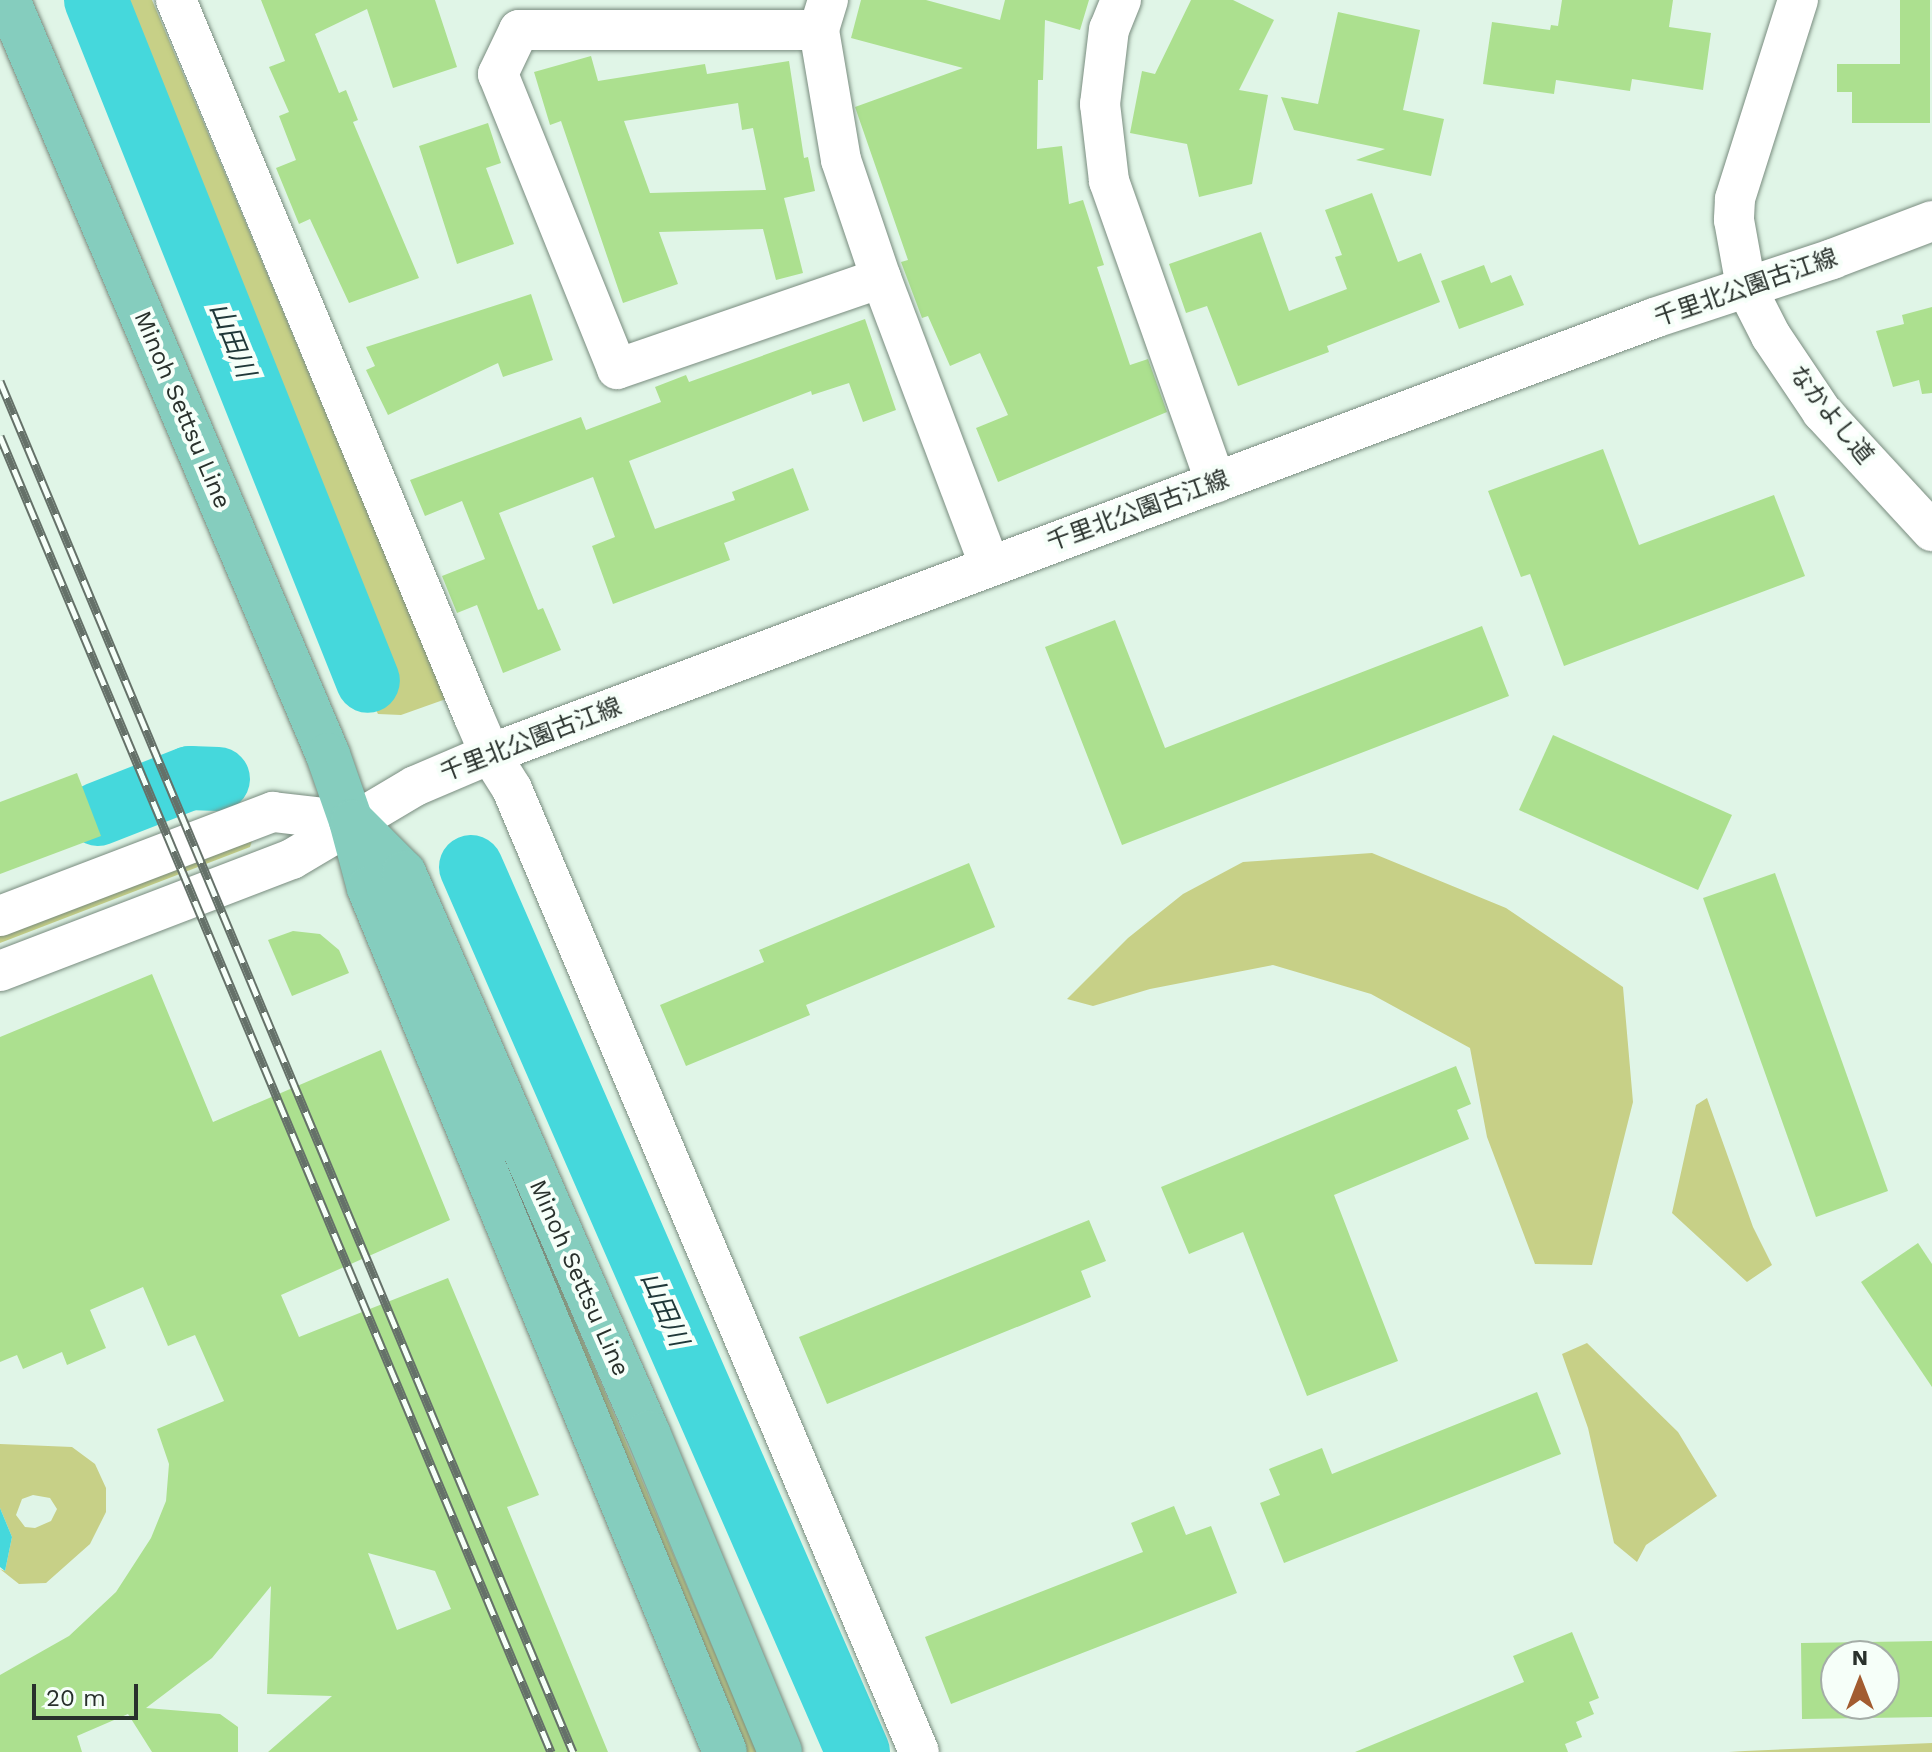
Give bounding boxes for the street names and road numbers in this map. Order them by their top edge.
street label: 千里北公園古江線 [1651,243,1841,333]
street label: Minoh Settsu Line [127,307,237,513]
street label: なかよし道 [1782,359,1880,471]
street label: 千里北公園古江線 [1043,465,1233,557]
street label: 千里北公園古江線 [436,692,626,788]
street label: Minoh Settsu Line [523,1175,635,1381]

